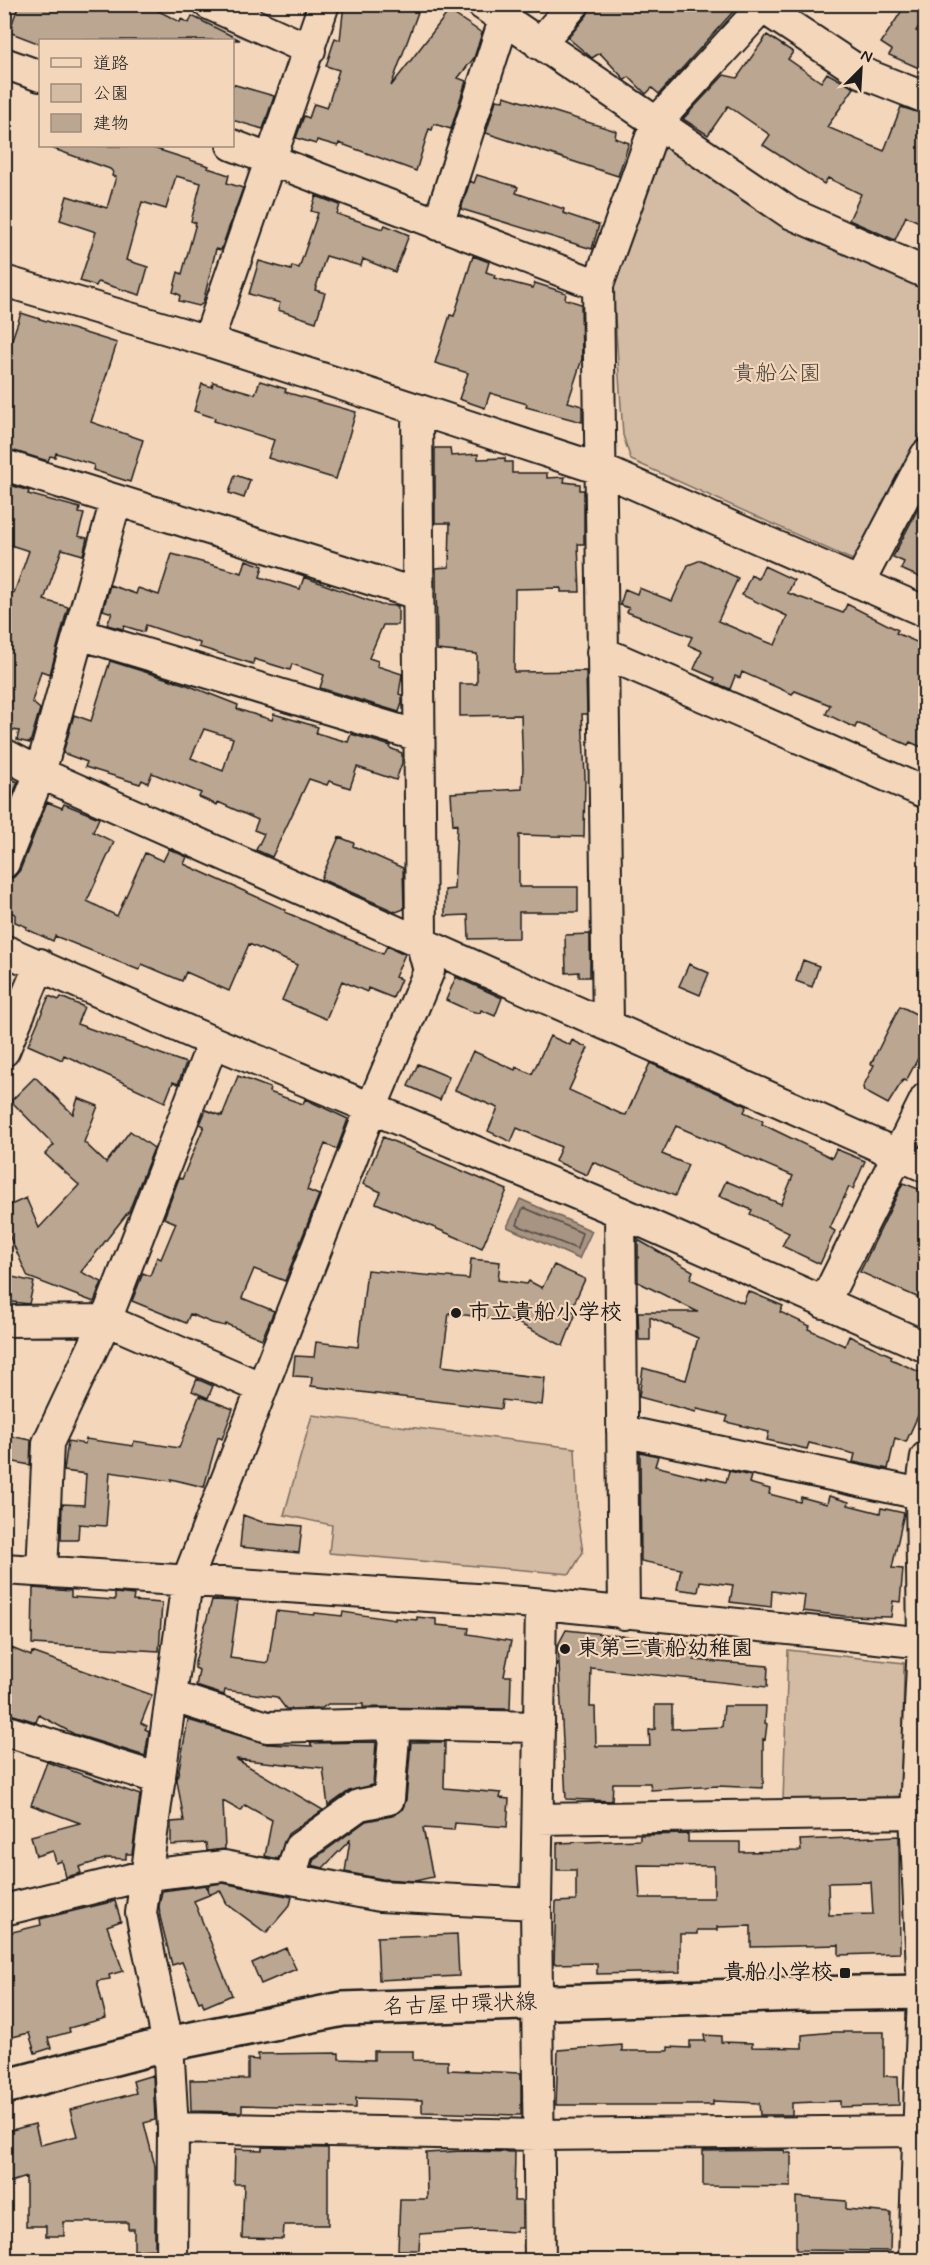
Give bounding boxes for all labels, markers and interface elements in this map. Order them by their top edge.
legend [39,39,234,147]
north arrow [831,39,891,99]
text: N [857,45,876,68]
text: 道路 [93,52,129,76]
text: 公園 [93,82,129,106]
text: 建物 [93,112,129,136]
park label: 貴船公園 [733,360,821,388]
place label: 市立貴船小学校 [468,1299,622,1327]
marker: 市立貴船小学校 [449,1306,463,1320]
place label: 東第三貴船幼稚園 [577,1635,753,1663]
marker: 東第三貴船幼稚園 [558,1642,572,1656]
place label: 貴船小学校 [723,1959,833,1987]
marker: 貴船小学校 [838,1966,852,1980]
street label: 名古屋中環状線 [383,1988,537,2022]

